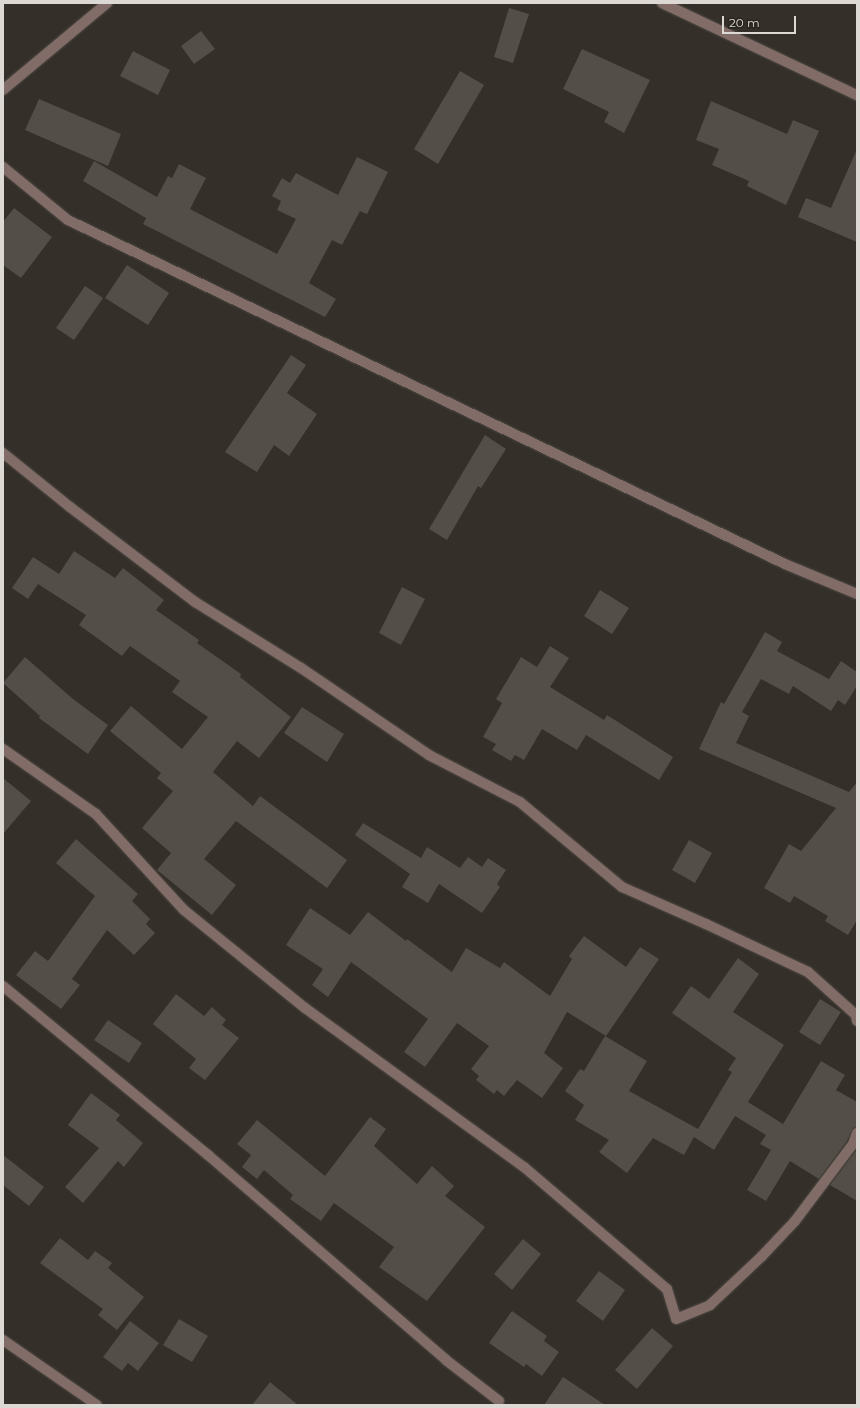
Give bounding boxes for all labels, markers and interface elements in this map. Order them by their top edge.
scale bar [724,8,798,34]
text: 20 m [729,15,760,30]

